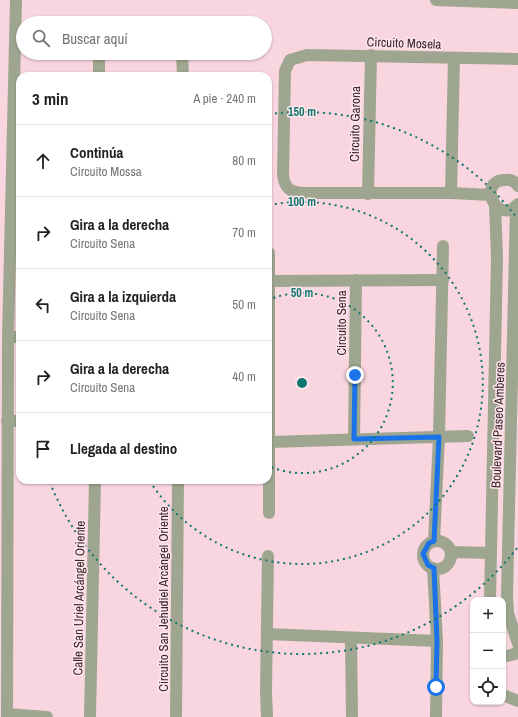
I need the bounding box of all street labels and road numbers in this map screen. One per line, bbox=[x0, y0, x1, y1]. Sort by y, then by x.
street label: Circuito Mosela bbox=[366, 33, 442, 53]
street label: Circuito Garona bbox=[346, 86, 364, 162]
street label: Circuito Sena bbox=[333, 290, 350, 356]
street label: Boulevard Paseo Amberes bbox=[487, 362, 509, 488]
street label: Circuito San Jehudiel Arcángel Oriente bbox=[155, 506, 172, 692]
street label: Calle San Uriel Arcángel Oriente bbox=[69, 520, 89, 675]

